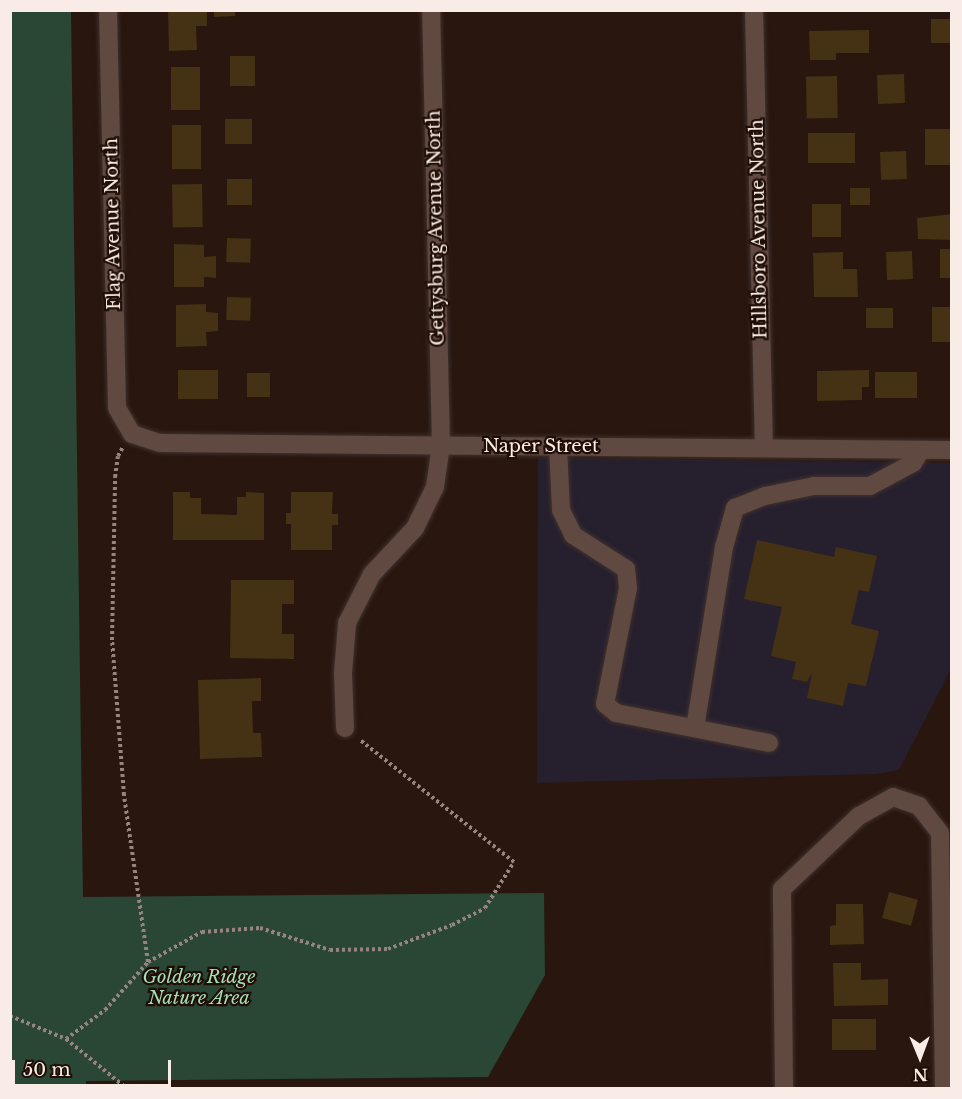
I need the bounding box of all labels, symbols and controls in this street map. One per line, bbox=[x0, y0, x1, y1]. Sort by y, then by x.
street label: Gettysburg Avenue North bbox=[423, 110, 449, 346]
street label: Hillsboro Avenue North bbox=[746, 119, 772, 339]
street label: Flag Avenue North bbox=[101, 137, 125, 311]
street label: Naper Street bbox=[483, 435, 599, 457]
park label: Golden Ridge Nature Area bbox=[142, 967, 256, 1010]
north arrow bbox=[890, 1027, 950, 1087]
scale bar bbox=[15, 1048, 174, 1086]
text: 50 m bbox=[23, 1059, 71, 1081]
text: N bbox=[913, 1065, 928, 1085]

